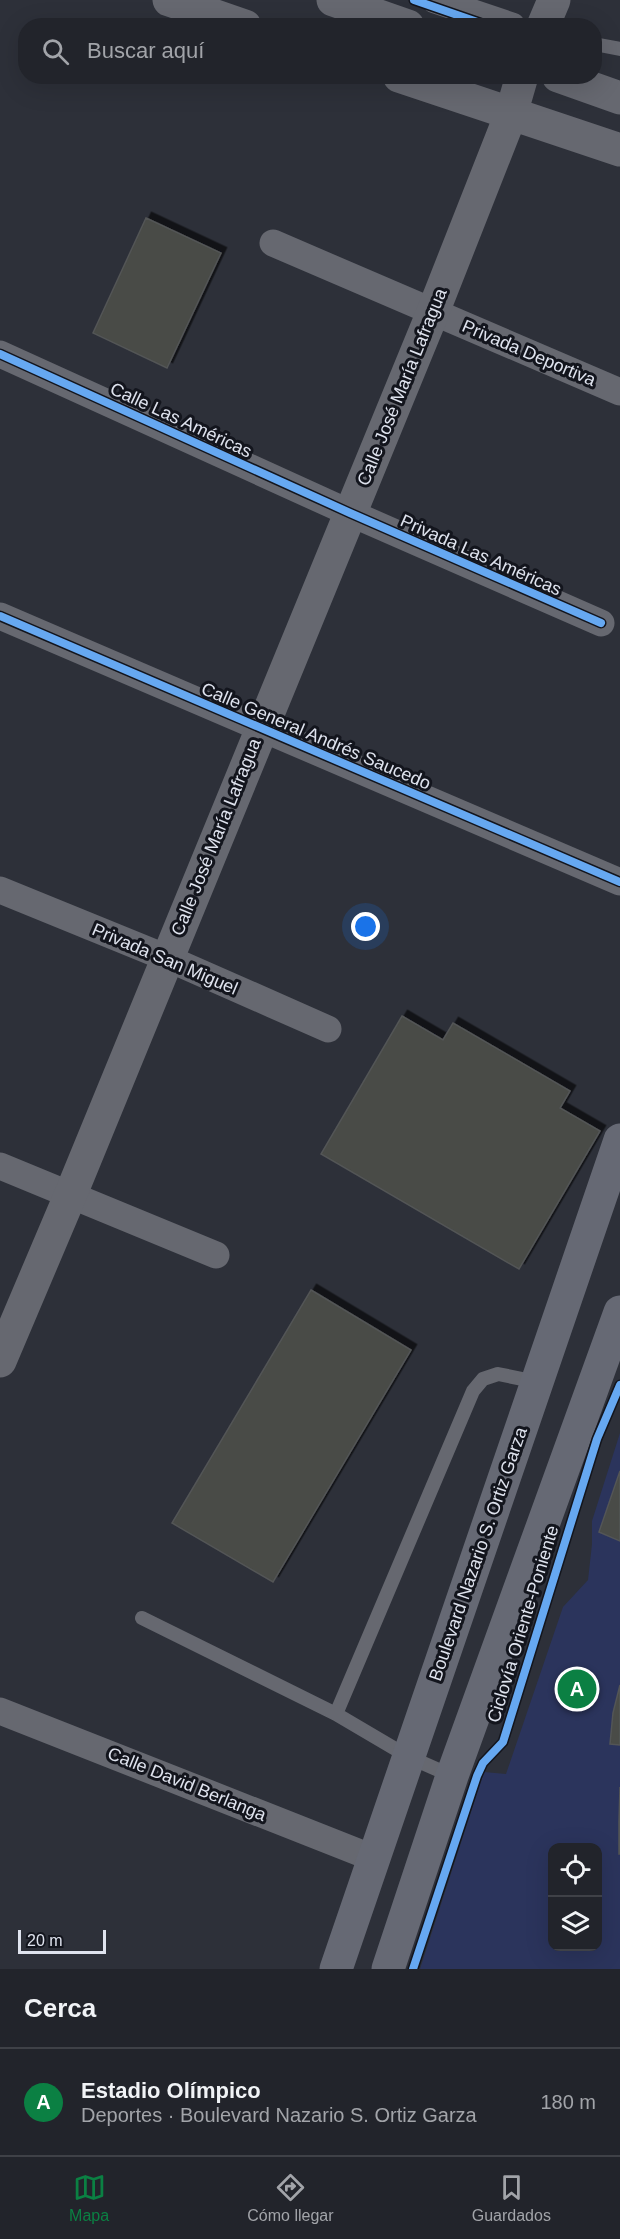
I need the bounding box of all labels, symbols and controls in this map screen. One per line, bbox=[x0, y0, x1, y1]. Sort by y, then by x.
search box bbox=[18, 18, 602, 84]
icon: search bbox=[39, 35, 72, 68]
text: Buscar aquí bbox=[87, 38, 204, 63]
street label: Calle José María Lafragua bbox=[353, 284, 451, 489]
street label: Privada Deportiva bbox=[459, 316, 600, 391]
street label: Calle Las Américas bbox=[107, 378, 255, 462]
street label: Privada Las Américas bbox=[397, 510, 565, 600]
street label: Calle General Andrés Saucedo bbox=[198, 679, 434, 793]
street label: Calle José María Lafragua bbox=[167, 734, 265, 939]
your location bbox=[351, 912, 380, 941]
street label: Privada San Miguel bbox=[89, 919, 241, 999]
street label: Boulevard Nazario S. Ortiz Garza bbox=[425, 1424, 531, 1684]
street label: Ciclovía Oriente-Poniente bbox=[483, 1523, 563, 1725]
pin: A bbox=[558, 1666, 596, 1712]
street label: Calle David Berlanga bbox=[105, 1743, 270, 1825]
map controls bbox=[548, 1843, 602, 1951]
button: locate bbox=[548, 1843, 602, 1897]
button: layers bbox=[548, 1897, 602, 1951]
scale bar bbox=[18, 1927, 106, 1954]
text: 20 m bbox=[27, 1932, 63, 1949]
text: Cerca bbox=[24, 1993, 96, 2023]
text: Estadio Olímpico bbox=[81, 2078, 261, 2103]
text: A bbox=[36, 2091, 51, 2113]
text: 180 m bbox=[540, 2091, 596, 2113]
text: Deportes · Boulevard Nazario S. Ortiz Garza bbox=[81, 2104, 477, 2126]
tab: Mapa bbox=[69, 2171, 109, 2225]
tab: Cómo llegar bbox=[247, 2171, 334, 2225]
tab: Guardados bbox=[472, 2171, 551, 2225]

